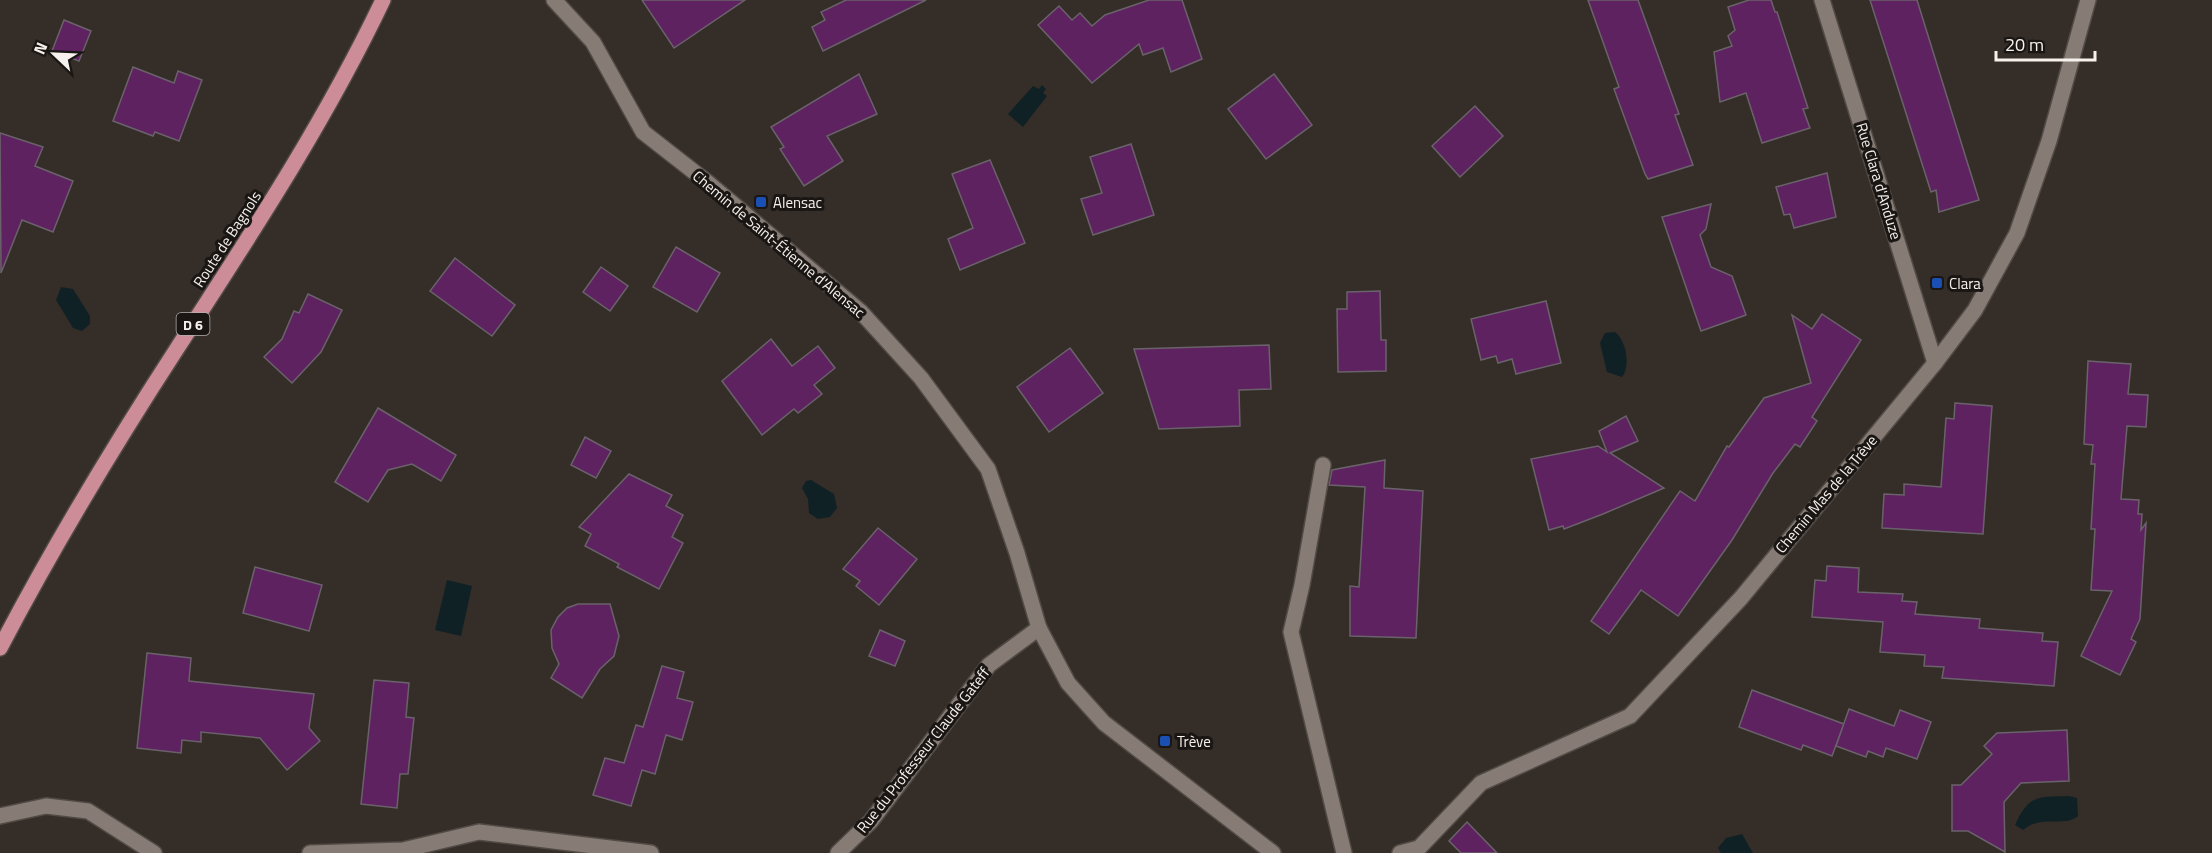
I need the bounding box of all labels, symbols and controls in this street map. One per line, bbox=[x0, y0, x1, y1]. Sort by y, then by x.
north arrow bbox=[24, 24, 84, 84]
scale bar bbox=[1996, 24, 2095, 62]
text: 20 m bbox=[2005, 31, 2044, 58]
text: N bbox=[27, 38, 53, 58]
street label: Rue Clara d'Anduze bbox=[1850, 120, 1908, 242]
street label: Chemin de Saint-Étienne d'Alensac bbox=[688, 165, 870, 323]
street label: Route de Bagnols bbox=[187, 186, 267, 292]
place label: Alensac bbox=[773, 191, 822, 214]
marker: Alensac bbox=[754, 195, 768, 209]
place label: Clara bbox=[1949, 272, 1981, 295]
marker: Clara bbox=[1930, 276, 1944, 290]
road number: D 6 bbox=[176, 313, 210, 335]
street label: Chemin Mas de la Trêve bbox=[1770, 430, 1882, 558]
street label: Rue du Professeur Claude Gateff bbox=[851, 662, 995, 838]
place label: Trève bbox=[1177, 730, 1211, 753]
marker: Trève bbox=[1158, 734, 1172, 748]

